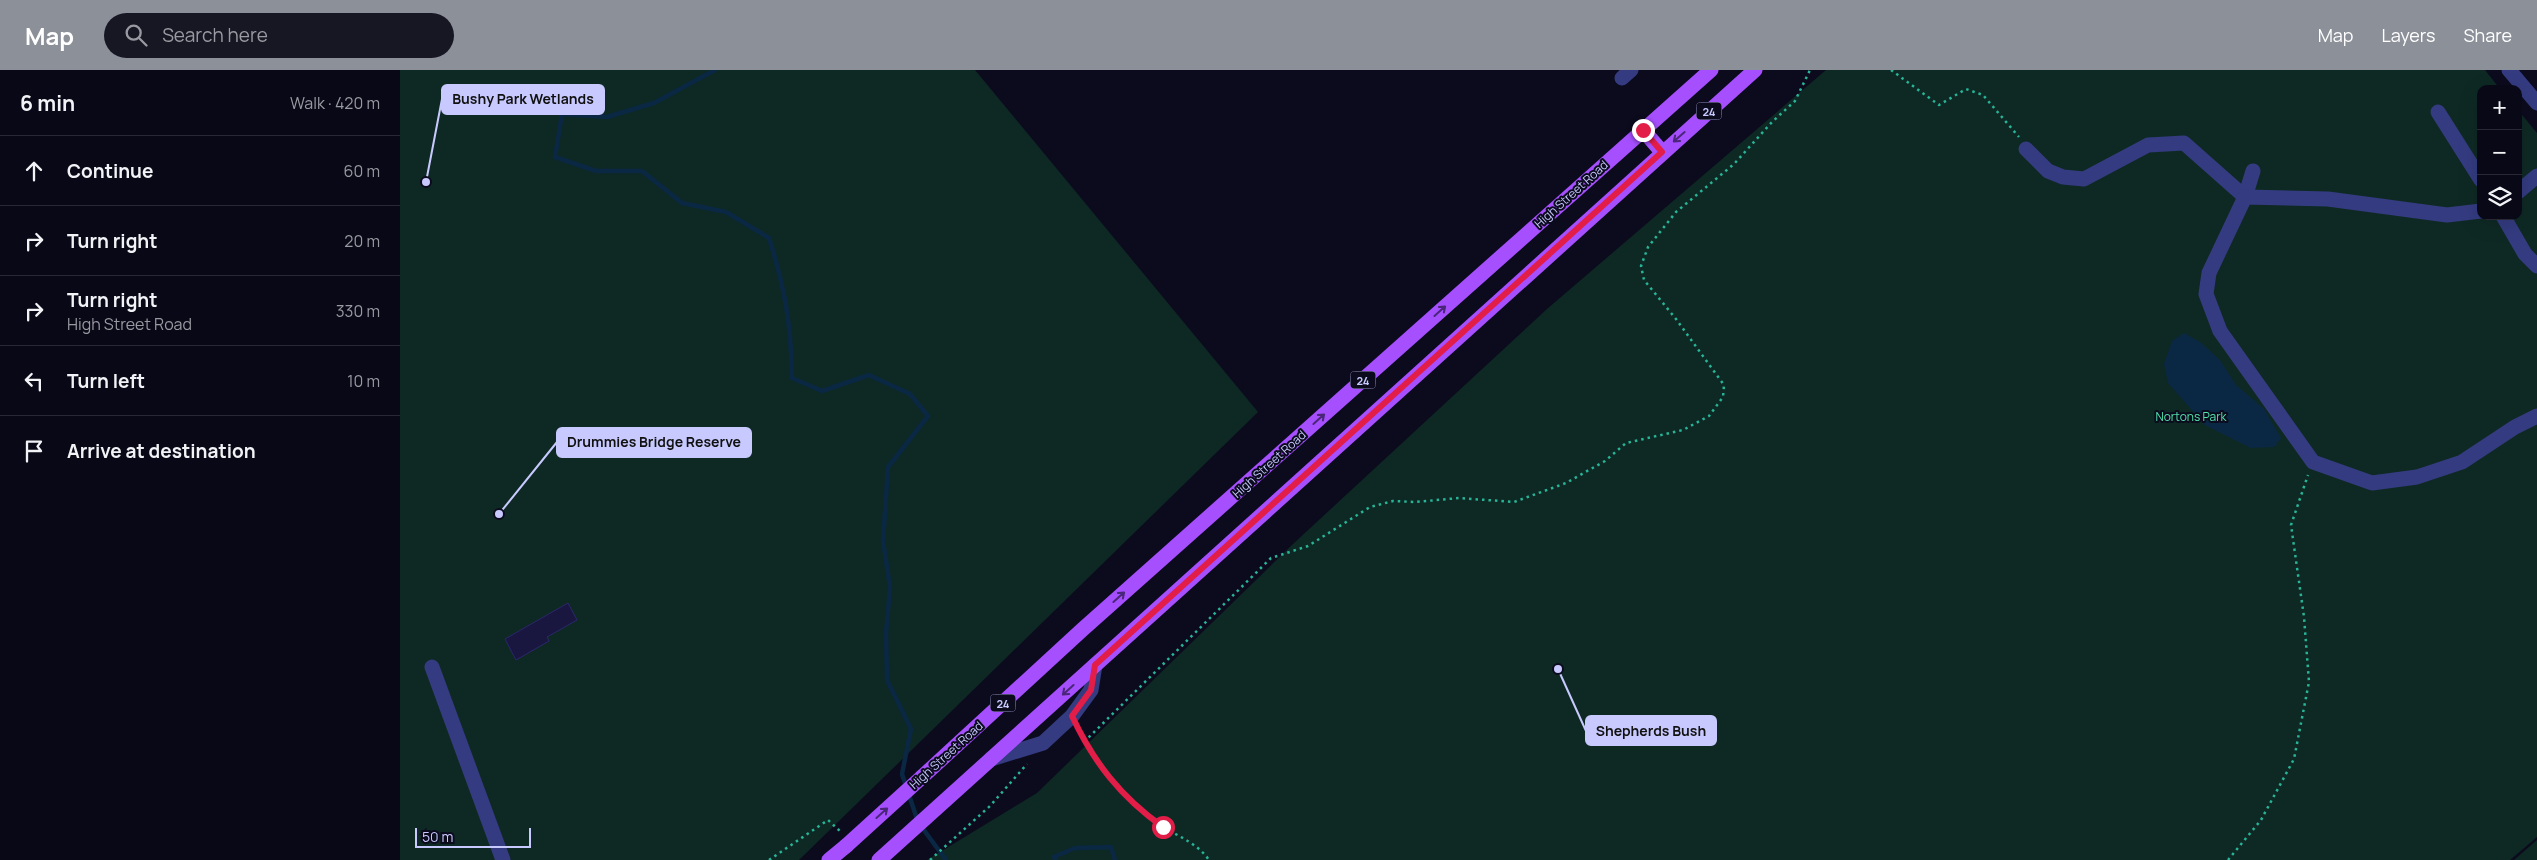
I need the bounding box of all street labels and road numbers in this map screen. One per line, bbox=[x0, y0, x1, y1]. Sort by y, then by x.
road number: 24 bbox=[1696, 102, 1722, 119]
street label: High Street Road bbox=[1530, 156, 1612, 232]
road number: 24 bbox=[1350, 372, 1376, 388]
street label: High Street Road bbox=[1228, 426, 1310, 502]
road number: 24 bbox=[990, 694, 1016, 711]
street label: High Street Road bbox=[905, 717, 987, 793]

